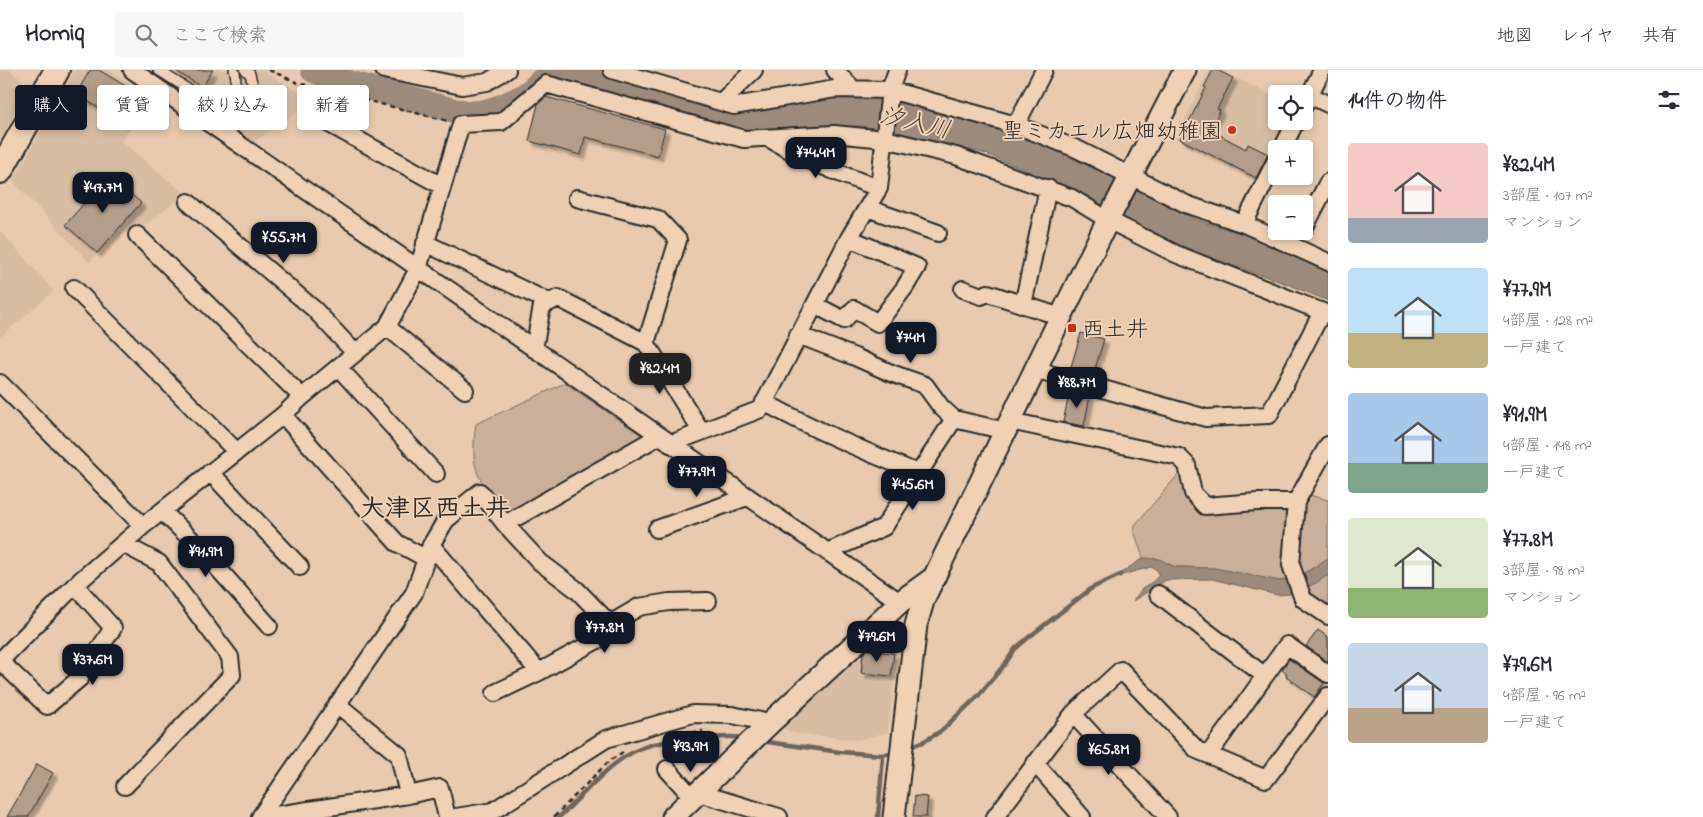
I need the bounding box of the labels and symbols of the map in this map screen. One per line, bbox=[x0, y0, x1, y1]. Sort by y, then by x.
water label: 汐入川 bbox=[875, 99, 953, 150]
place label: 聖ミカエル広畑幼稚園 bbox=[1002, 117, 1222, 149]
marker: 聖ミカエル広畑幼稚園 bbox=[1226, 124, 1238, 136]
pin: ¥74.4M bbox=[775, 136, 857, 179]
pin: ¥47.7M bbox=[62, 172, 144, 214]
pin: ¥55.7M bbox=[243, 222, 325, 264]
place label: 西土井 bbox=[1082, 315, 1148, 347]
pin: ¥74M bbox=[881, 322, 941, 364]
marker: 西土井 bbox=[1066, 322, 1078, 334]
pin: ¥82.4M bbox=[619, 352, 701, 395]
pin: ¥88.7M bbox=[1036, 366, 1118, 409]
pin: ¥77.9M bbox=[656, 456, 738, 498]
pin: ¥45.6M bbox=[872, 468, 954, 511]
district label: 大津区西土井 bbox=[360, 492, 510, 528]
pin: ¥91.9M bbox=[165, 536, 247, 578]
pin: ¥77.8M bbox=[564, 612, 646, 654]
pin: ¥79.6M bbox=[836, 620, 918, 663]
pin: ¥37.6M bbox=[52, 644, 134, 686]
pin: ¥93.9M bbox=[650, 730, 732, 773]
pin: ¥65.8M bbox=[1068, 734, 1150, 776]

